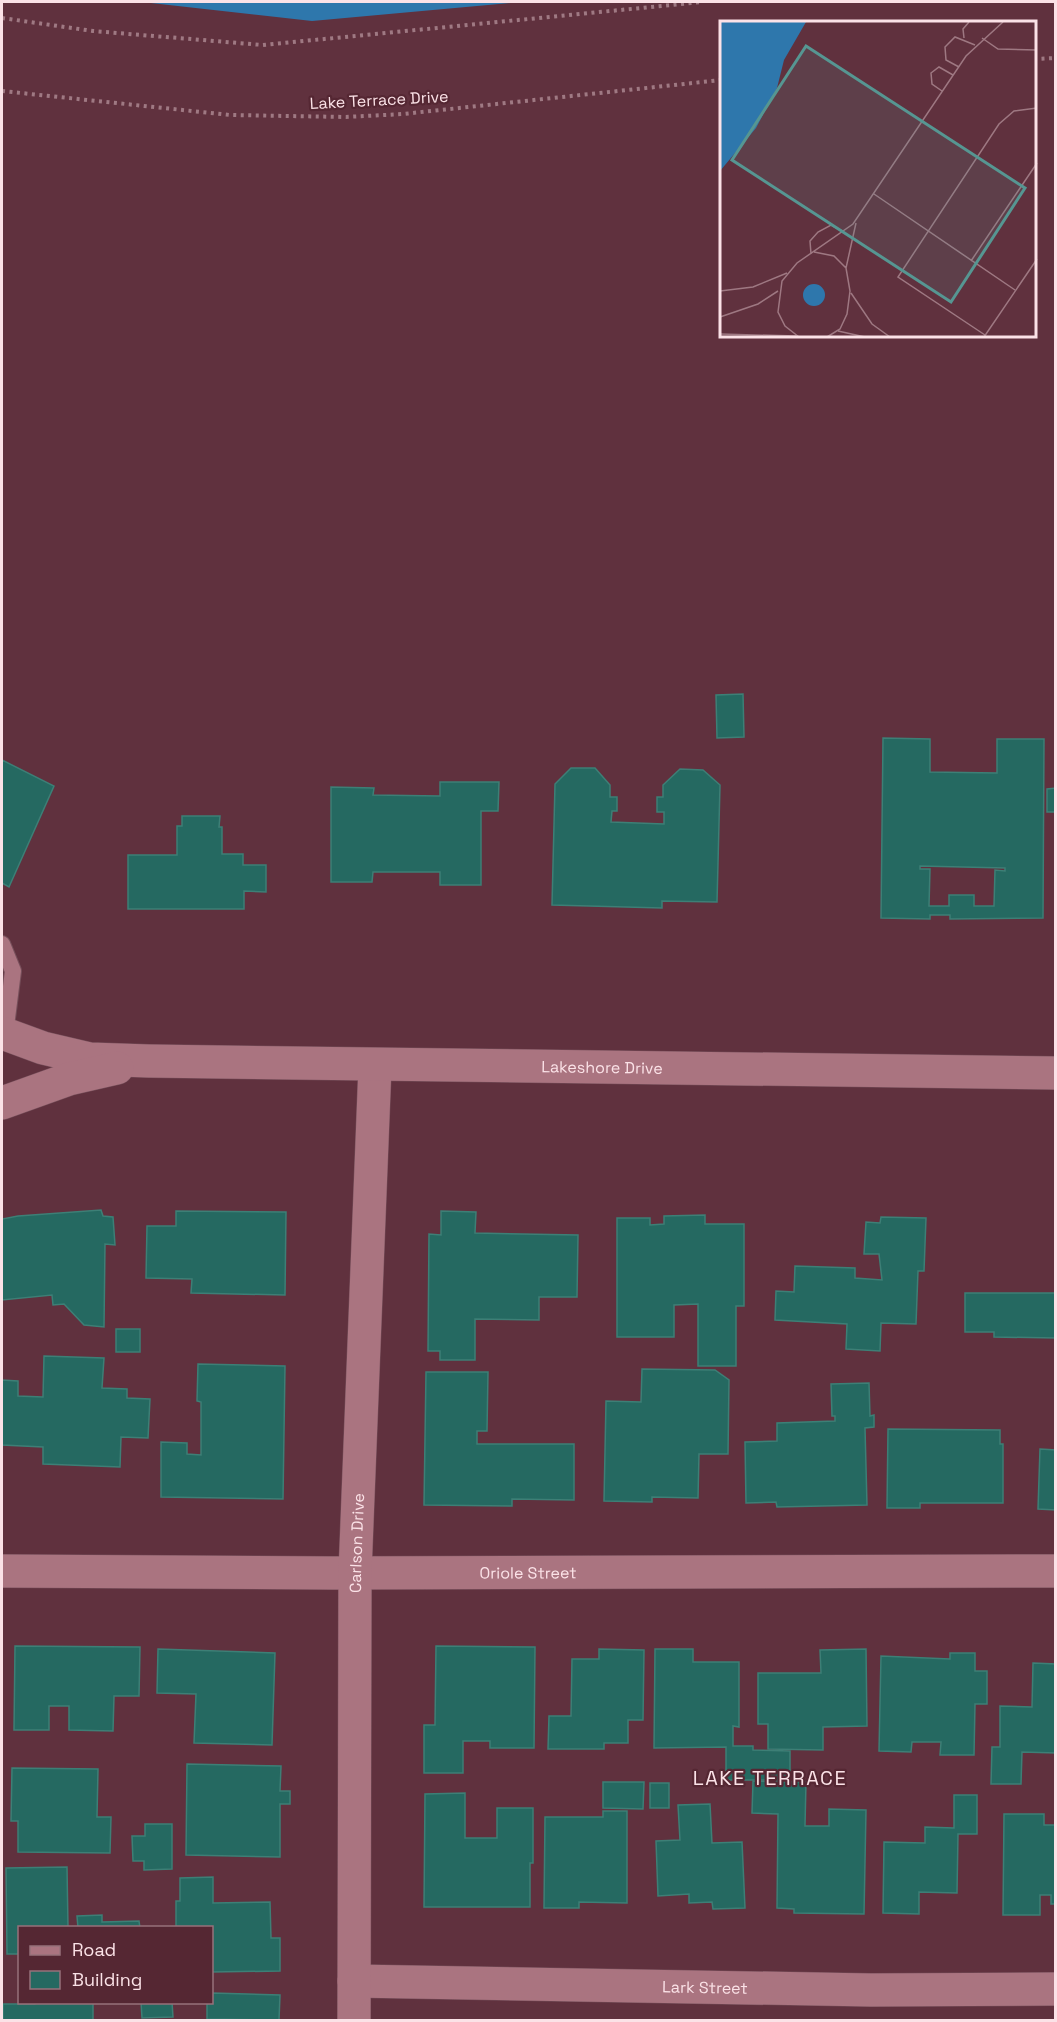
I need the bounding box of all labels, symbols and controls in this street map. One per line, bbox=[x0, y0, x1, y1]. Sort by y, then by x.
inset map bbox=[720, 21, 1036, 338]
street label: Lake Terrace Drive bbox=[309, 86, 449, 114]
street label: Lakeshore Drive bbox=[541, 1056, 663, 1078]
street label: Carlson Drive bbox=[344, 1493, 369, 1593]
street label: Oriole Street bbox=[479, 1562, 577, 1583]
district label: LAKE TERRACE bbox=[693, 1765, 847, 1791]
legend bbox=[18, 1926, 213, 2004]
text: Road bbox=[72, 1938, 116, 1961]
text: Building bbox=[72, 1968, 142, 1991]
street label: Lark Street bbox=[662, 1976, 748, 1998]

